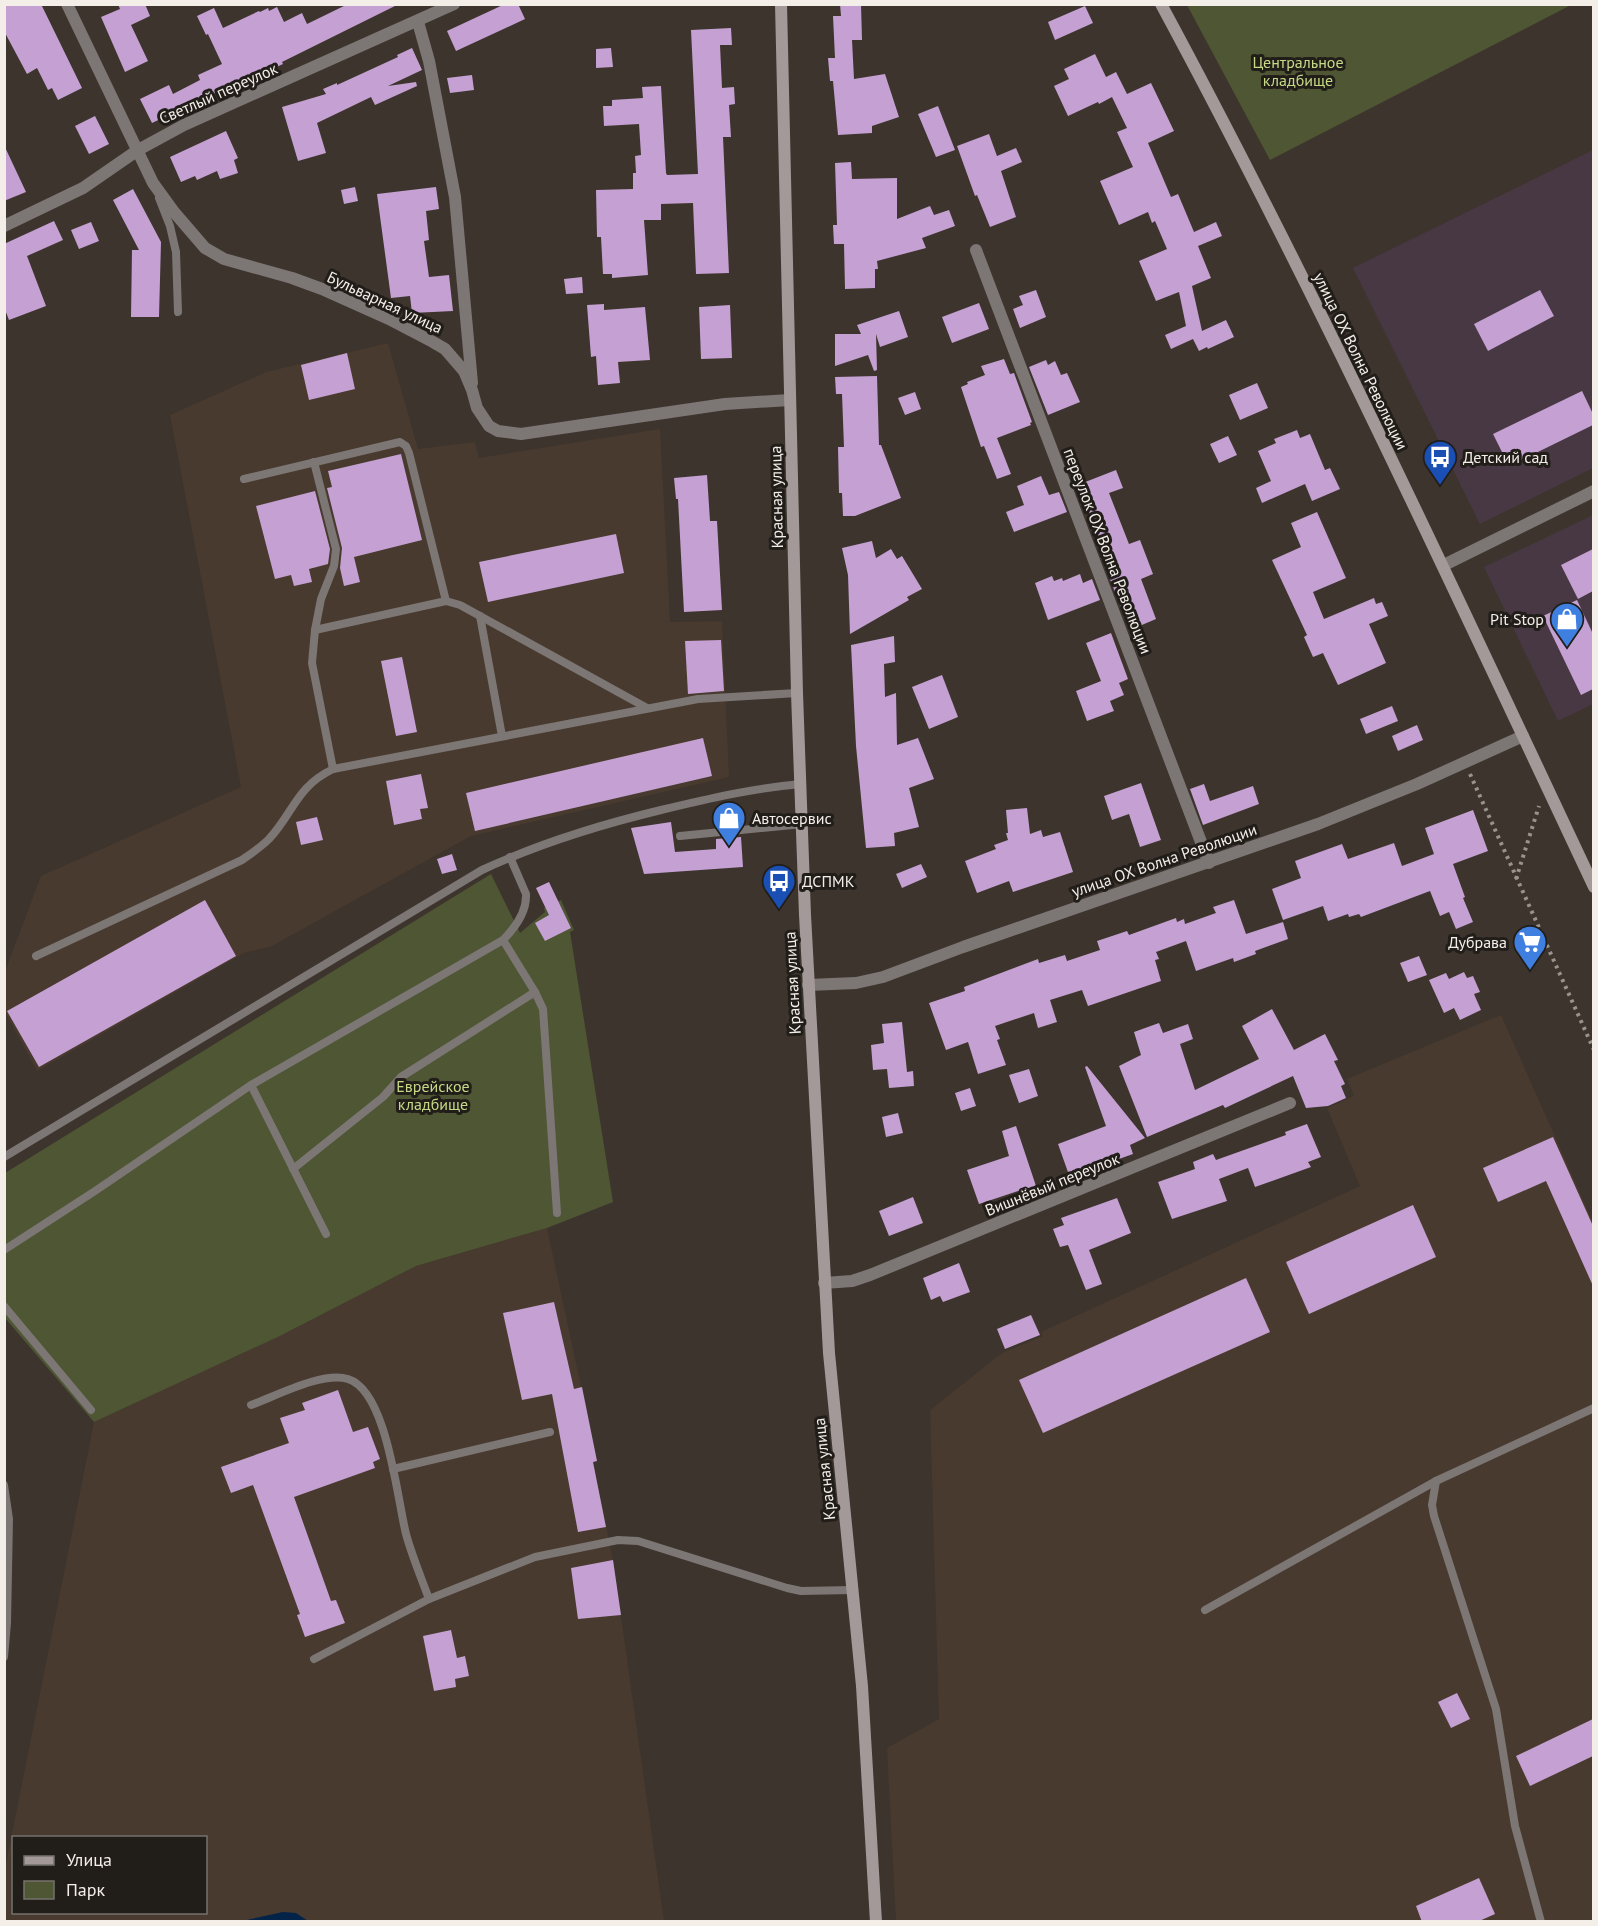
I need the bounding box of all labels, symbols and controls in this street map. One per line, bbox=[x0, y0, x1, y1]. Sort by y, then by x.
park label: Центральное кладбище bbox=[1252, 52, 1344, 90]
street label: Светлый переулок bbox=[156, 58, 281, 128]
street label: Бульварная улица bbox=[324, 266, 446, 338]
street label: улица ОХ Волна Революции bbox=[1309, 269, 1413, 453]
bus stop icon: Детский сад bbox=[1422, 439, 1458, 486]
street label: Красная улица bbox=[765, 445, 787, 549]
street label: переулок ОХ Волна Революции bbox=[1059, 445, 1157, 657]
place label: Детский сад bbox=[1463, 447, 1548, 467]
shop icon: Pit Stop bbox=[1549, 601, 1585, 648]
place label: Pit Stop bbox=[1490, 609, 1544, 629]
shop icon: Автосервис bbox=[711, 800, 747, 847]
place label: Автосервис bbox=[752, 808, 832, 828]
street label: улица ОХ Волна Революции bbox=[1069, 819, 1259, 901]
bus stop icon: ДСПМК bbox=[761, 863, 797, 910]
place label: ДСПМК bbox=[802, 871, 855, 891]
supermarket icon: Дубрава bbox=[1512, 924, 1548, 971]
street label: Красная улица bbox=[779, 931, 805, 1035]
place label: Дубрава bbox=[1448, 932, 1507, 952]
park label: Еврейское кладбище bbox=[396, 1076, 470, 1114]
street label: Вишнёвый переулок bbox=[982, 1148, 1122, 1220]
street label: Красная улица bbox=[809, 1417, 839, 1521]
legend bbox=[12, 1836, 207, 1914]
text: Улица bbox=[66, 1848, 112, 1871]
text: Парк bbox=[66, 1878, 106, 1901]

